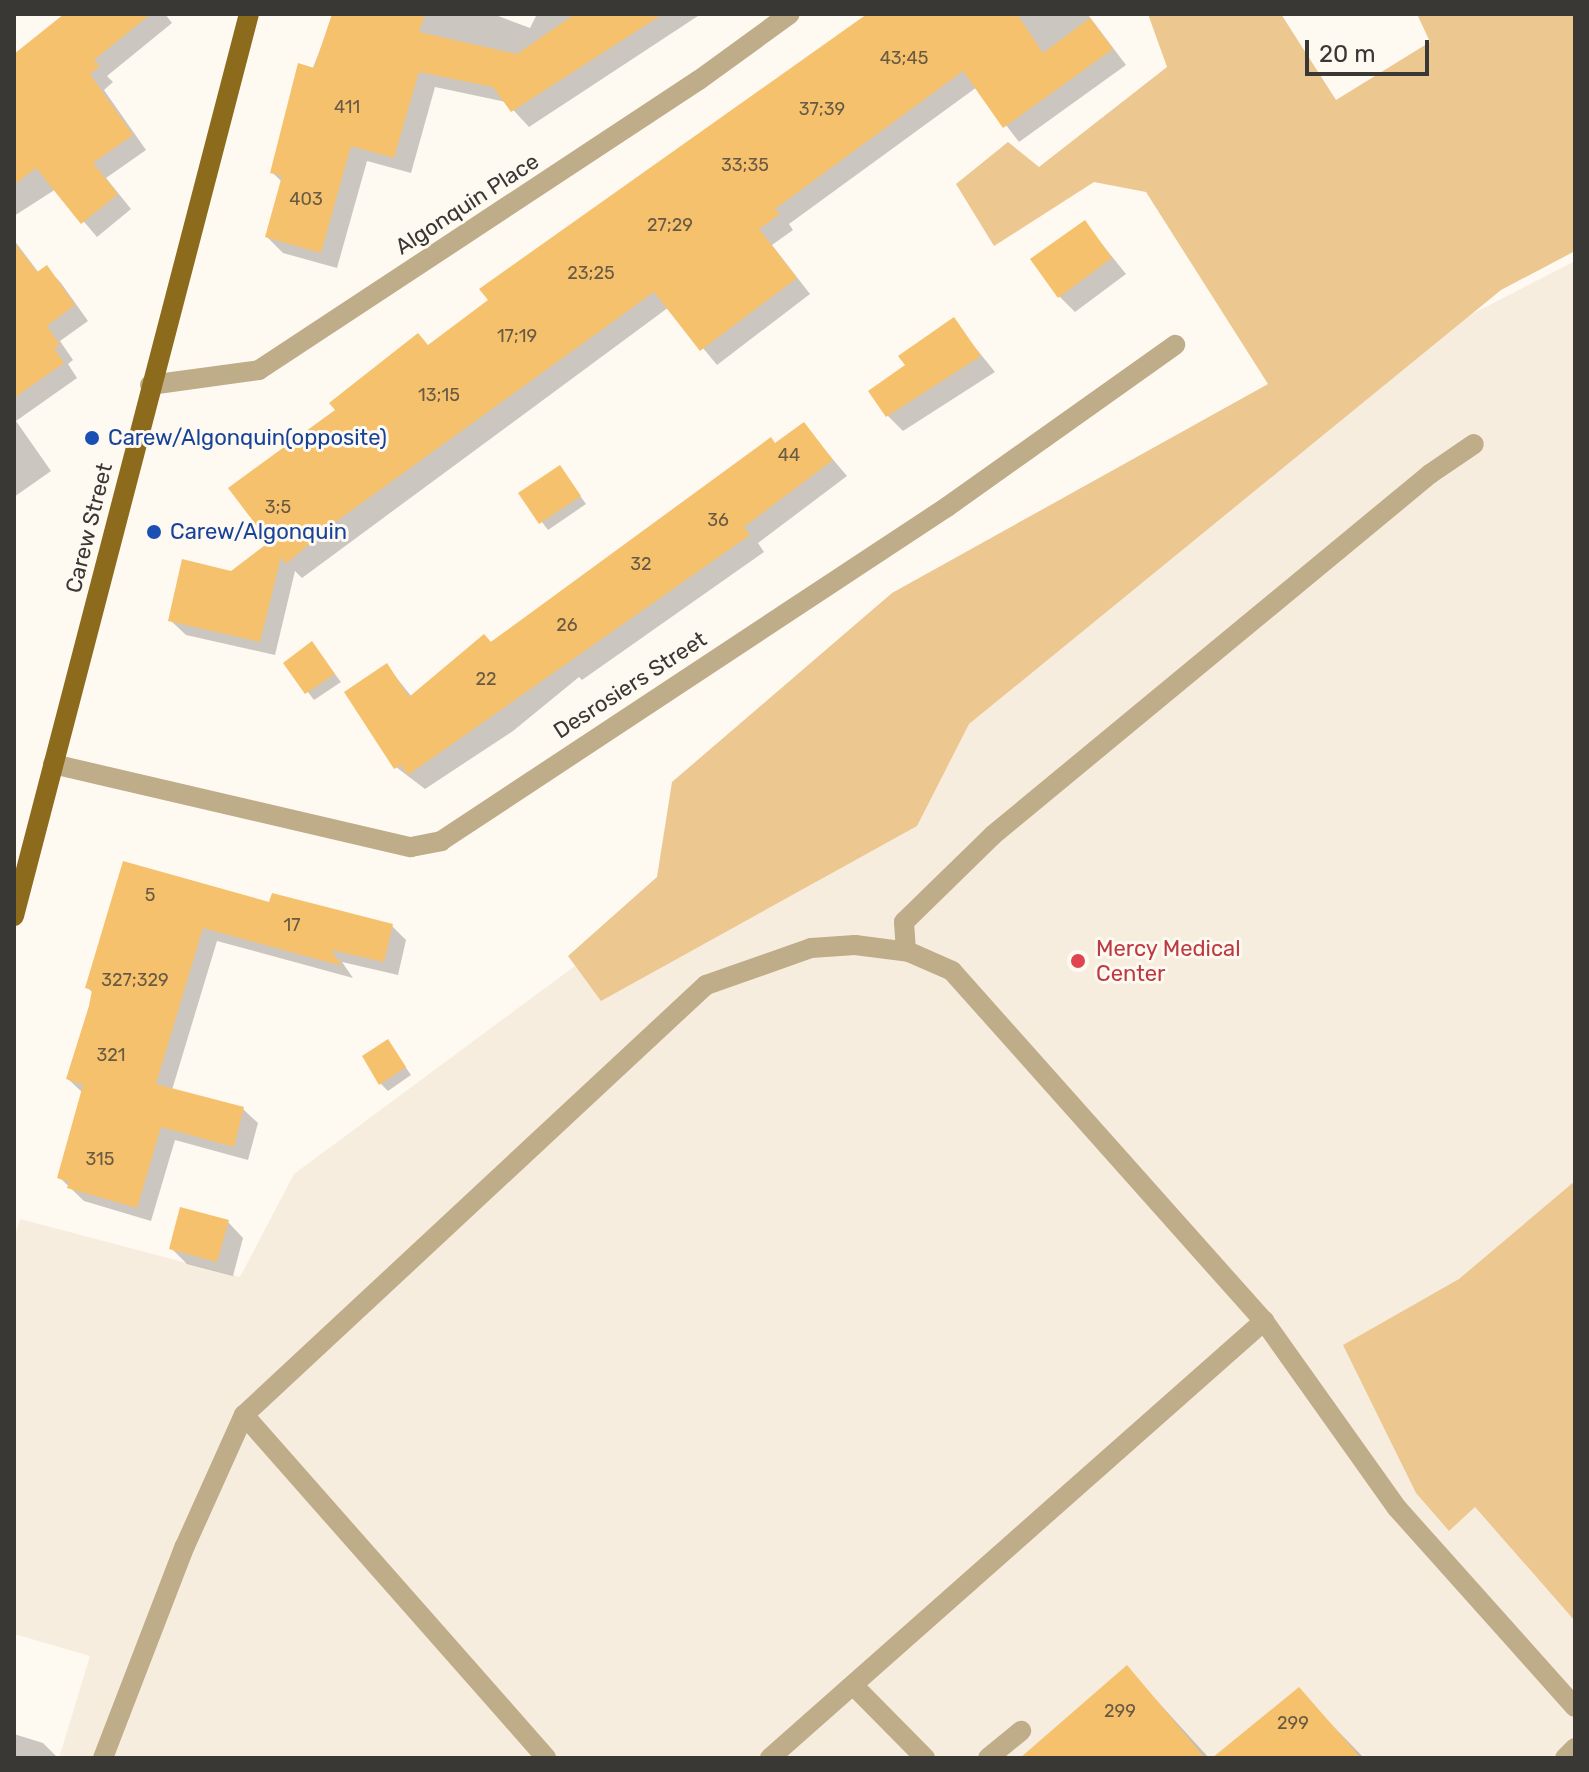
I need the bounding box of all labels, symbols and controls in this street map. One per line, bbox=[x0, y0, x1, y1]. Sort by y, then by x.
scale bar bbox=[1309, 24, 1433, 74]
text: 20 m bbox=[1319, 40, 1376, 68]
house number: 43;45 bbox=[880, 47, 928, 69]
house number: 411 bbox=[334, 96, 360, 118]
house number: 37;39 bbox=[799, 98, 845, 120]
street label: Algonquin Place bbox=[390, 148, 544, 260]
house number: 33;35 bbox=[721, 154, 769, 176]
house number: 403 bbox=[289, 188, 323, 210]
house number: 27;29 bbox=[647, 214, 693, 236]
house number: 23;25 bbox=[567, 262, 615, 284]
house number: 17;19 bbox=[497, 325, 537, 347]
house number: 13;15 bbox=[418, 384, 460, 406]
place label: Carew/Algonquin(opposite) bbox=[108, 425, 387, 451]
marker: Carew/Algonquin(opposite) bbox=[83, 429, 101, 447]
house number: 44 bbox=[778, 444, 800, 466]
street label: Carew Street bbox=[60, 460, 118, 596]
house number: 3;5 bbox=[265, 496, 291, 518]
house number: 36 bbox=[707, 509, 729, 531]
place label: Carew/Algonquin bbox=[170, 519, 347, 545]
marker: Carew/Algonquin bbox=[145, 523, 163, 541]
house number: 32 bbox=[630, 553, 652, 575]
house number: 26 bbox=[556, 614, 578, 636]
street label: Desrosiers Street bbox=[549, 626, 711, 744]
house number: 22 bbox=[475, 668, 497, 690]
house number: 5 bbox=[145, 884, 155, 906]
house number: 17 bbox=[284, 914, 300, 936]
place label: Mercy Medical Center bbox=[1096, 935, 1241, 986]
marker: Mercy Medical Center bbox=[1067, 950, 1089, 972]
house number: 327;329 bbox=[101, 969, 169, 991]
house number: 321 bbox=[96, 1044, 126, 1066]
house number: 315 bbox=[86, 1148, 114, 1170]
house number: 299 bbox=[1104, 1700, 1136, 1722]
house number: 299 bbox=[1277, 1712, 1309, 1734]

